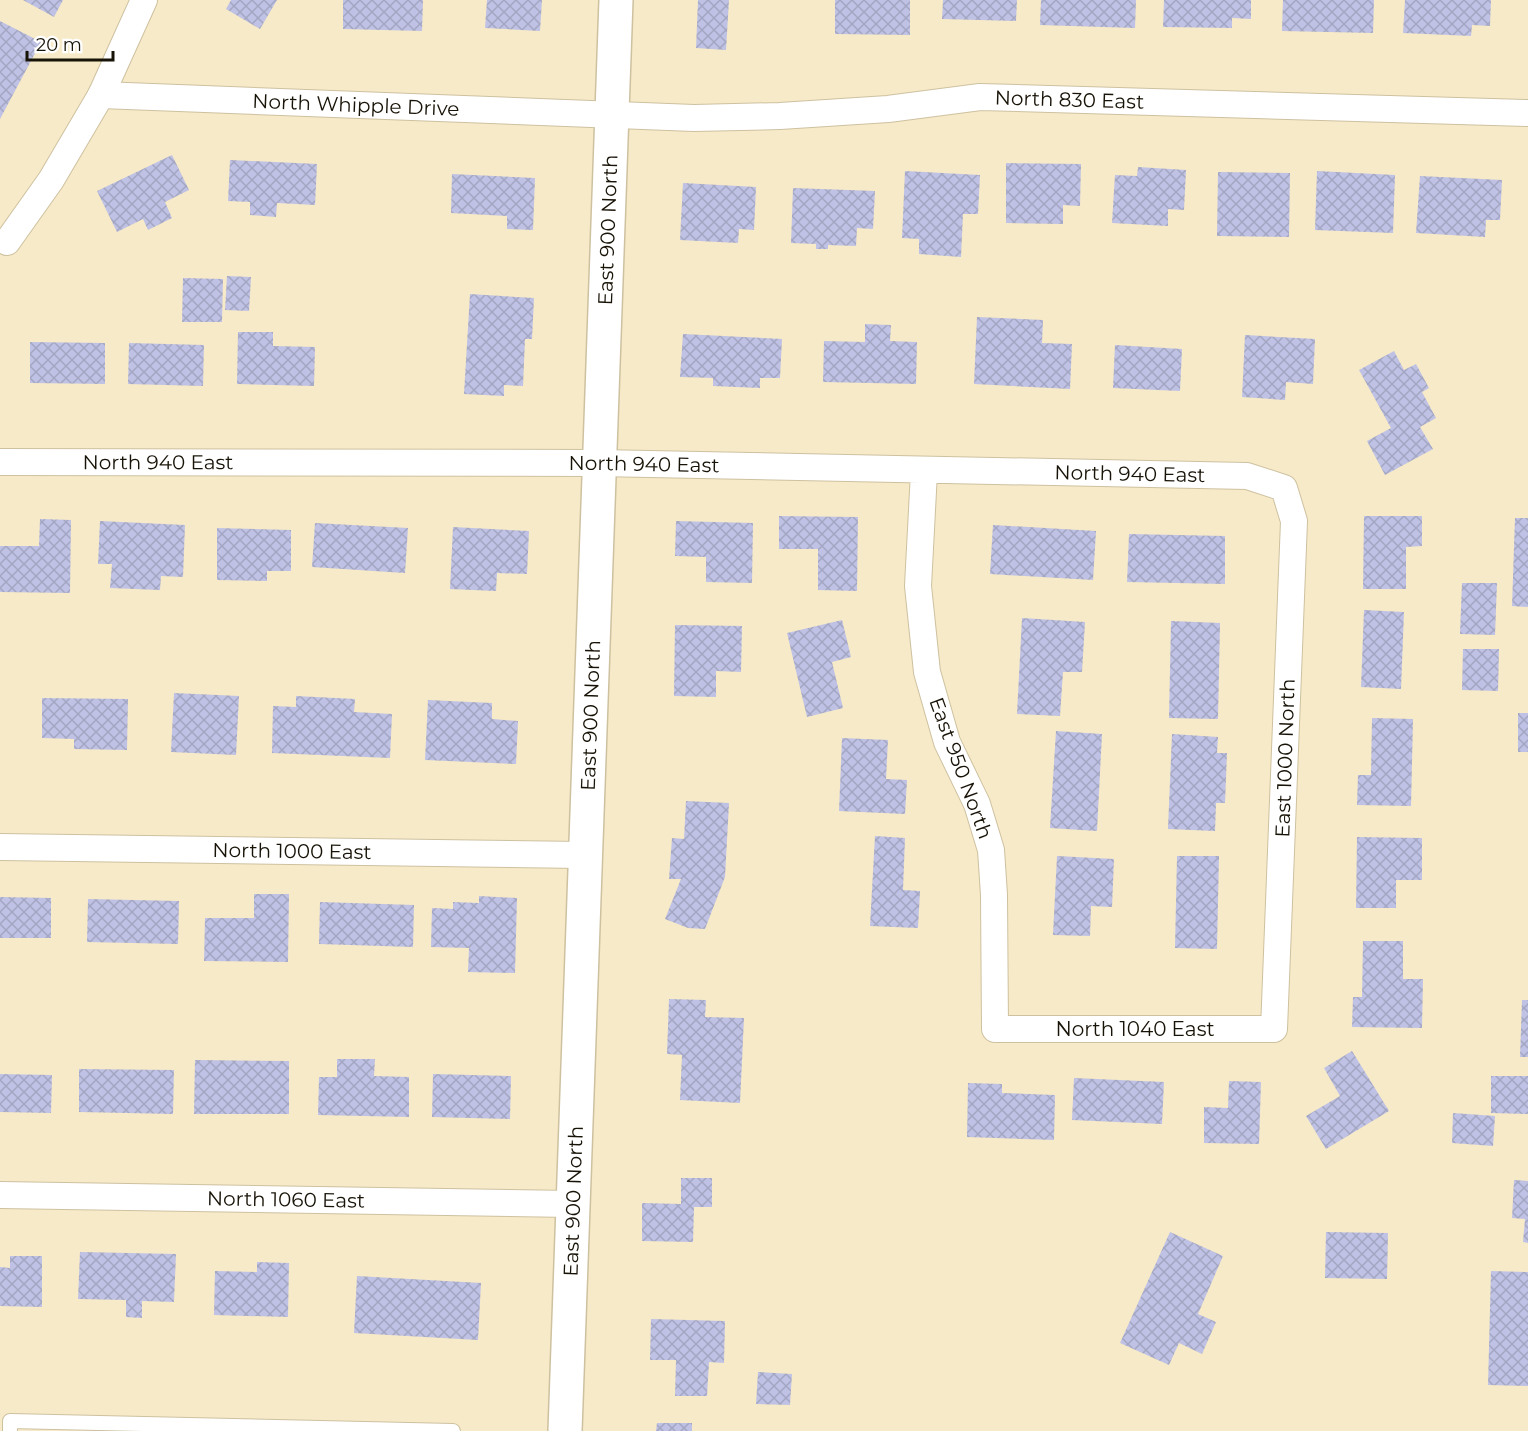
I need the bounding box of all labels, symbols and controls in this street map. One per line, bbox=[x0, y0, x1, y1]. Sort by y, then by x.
scale bar bbox=[27, 24, 112, 62]
text: 20 m bbox=[36, 34, 82, 56]
street label: North 830 East bbox=[994, 85, 1145, 114]
street label: North Whipple Drive bbox=[252, 89, 460, 121]
street label: East 900 North bbox=[593, 154, 622, 306]
street label: North 940 East bbox=[83, 450, 233, 474]
street label: North 940 East bbox=[569, 451, 720, 477]
street label: North 940 East bbox=[1054, 460, 1206, 487]
street label: East 900 North bbox=[576, 640, 605, 791]
street label: East 1000 North bbox=[1270, 678, 1300, 838]
street label: East 950 North bbox=[924, 694, 998, 842]
street label: North 1000 East bbox=[212, 838, 372, 864]
street label: North 1040 East bbox=[1055, 1017, 1215, 1041]
street label: East 900 North bbox=[559, 1125, 588, 1277]
street label: North 1060 East bbox=[207, 1186, 365, 1213]

